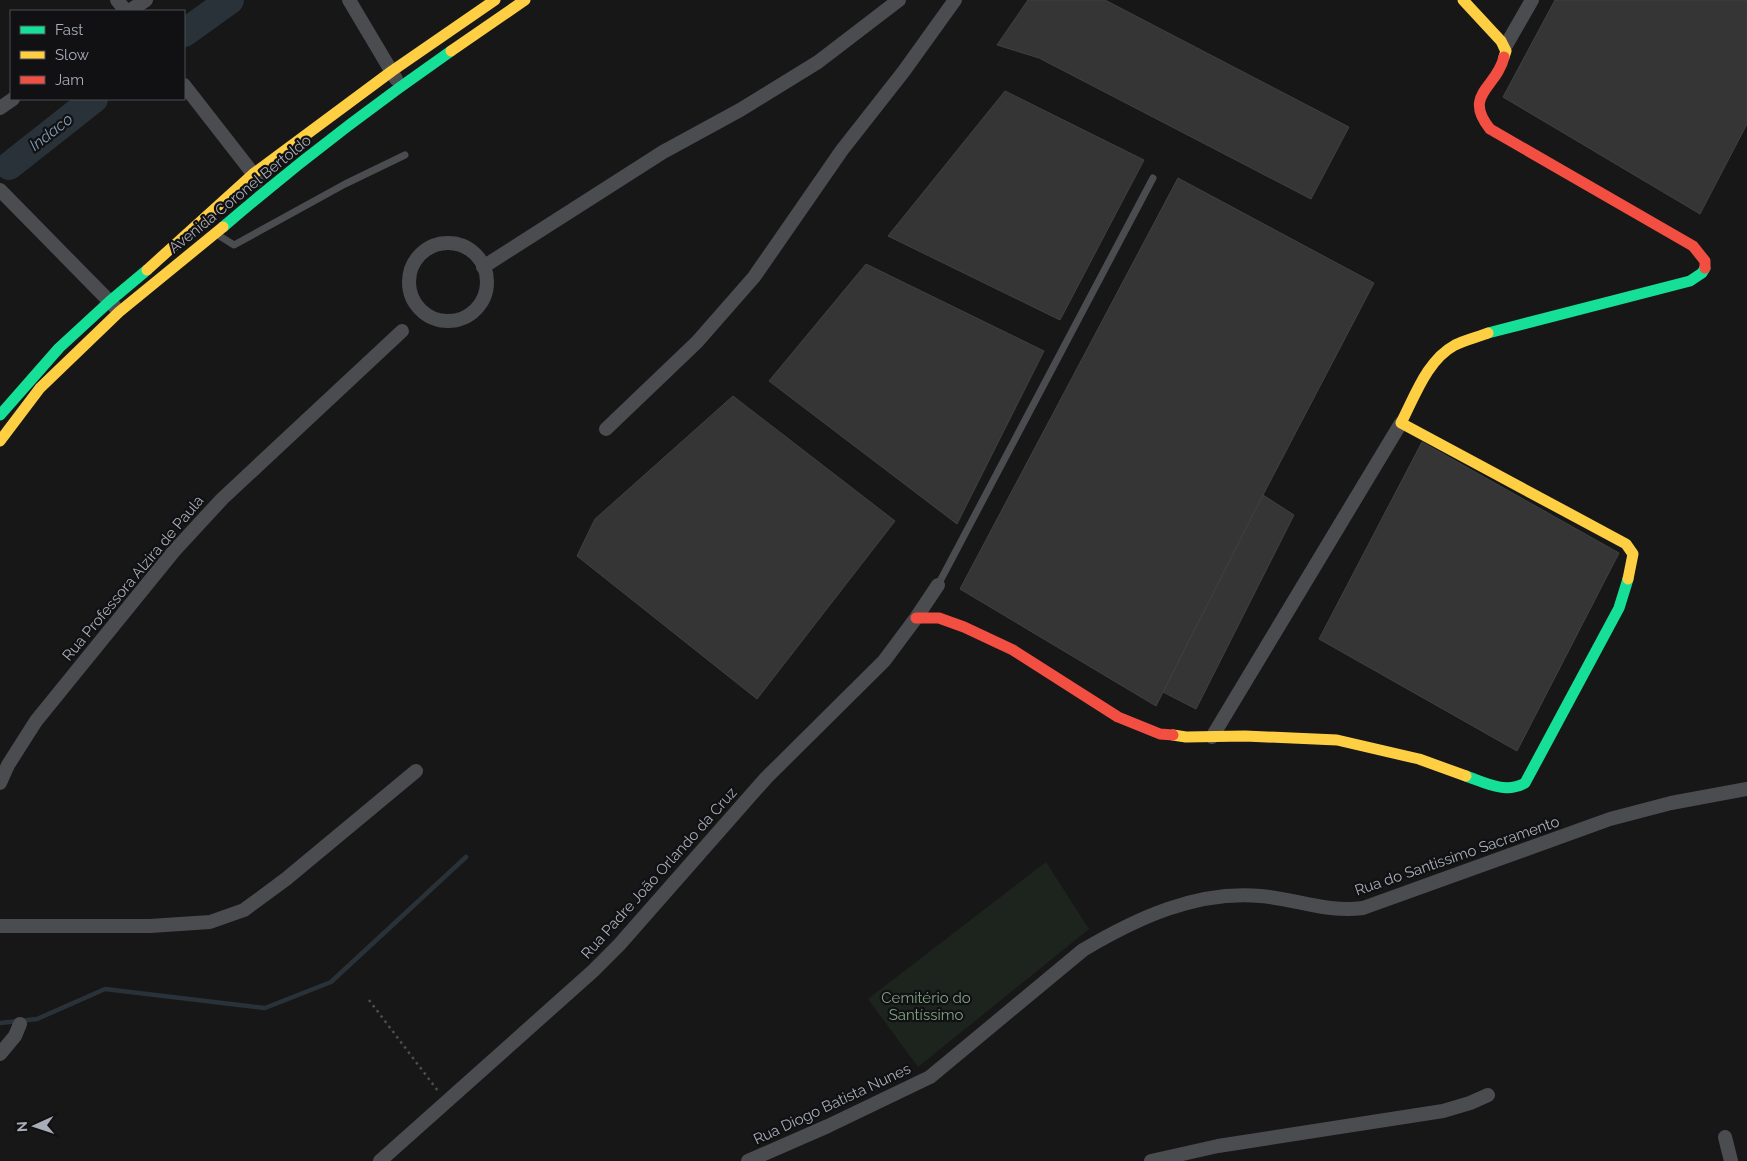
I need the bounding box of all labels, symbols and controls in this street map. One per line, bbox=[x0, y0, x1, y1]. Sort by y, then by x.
legend bbox=[10, 10, 185, 100]
text: Fast bbox=[55, 21, 83, 39]
text: Slow bbox=[55, 46, 89, 64]
text: Jam bbox=[55, 71, 84, 89]
water label: Indaco bbox=[26, 109, 76, 155]
street label: Avenida Coronel Bertoldo bbox=[165, 131, 315, 257]
street label: Rua Professora Alzira de Paula bbox=[59, 492, 207, 664]
street label: Rua Padre João Orlando da Cruz bbox=[577, 784, 741, 962]
street label: Rua do Santissimo Sacramento bbox=[1352, 812, 1562, 900]
park label: Cemitério do Santíssimo bbox=[881, 989, 971, 1024]
street label: Rua Diogo Batista Nunes bbox=[750, 1060, 914, 1148]
north arrow bbox=[10, 1101, 60, 1151]
text: N bbox=[14, 1121, 30, 1132]

